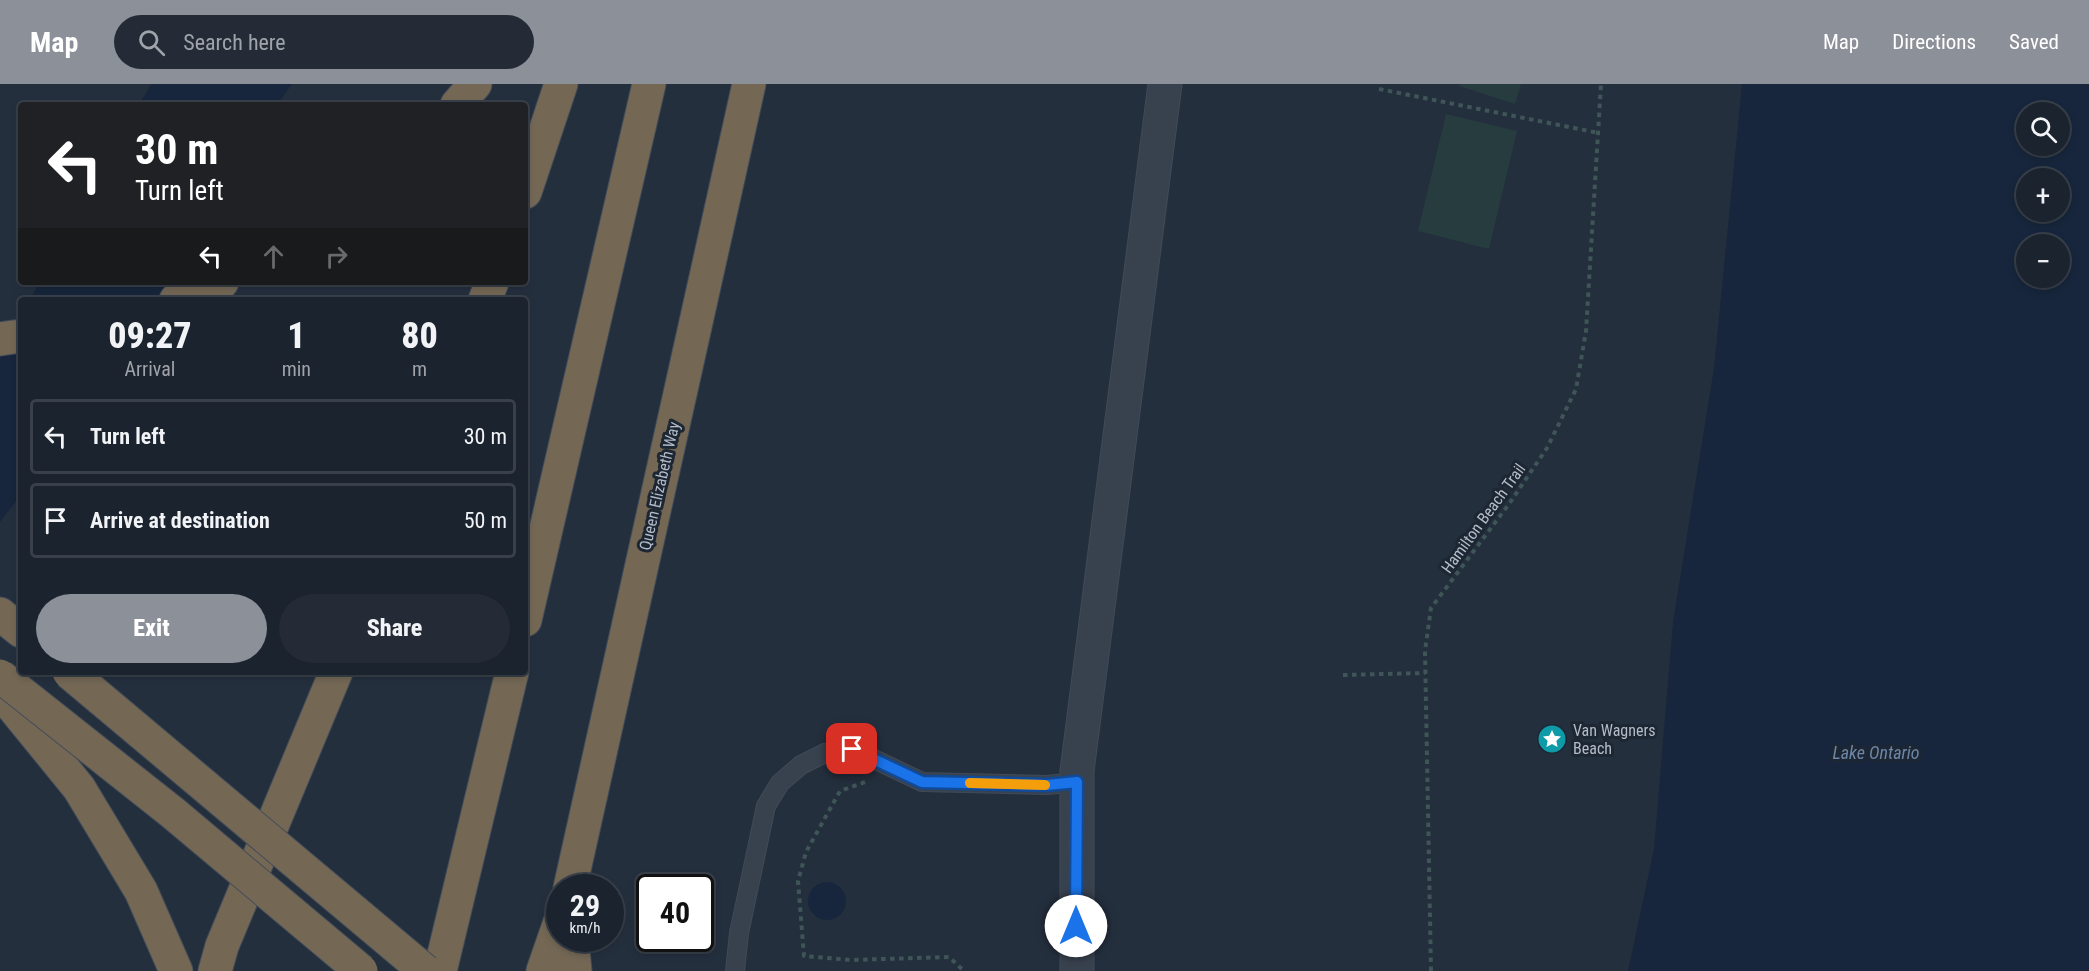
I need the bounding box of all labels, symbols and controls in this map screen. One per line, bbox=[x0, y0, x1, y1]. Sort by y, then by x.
search box bbox=[114, 15, 534, 69]
text: Map bbox=[30, 26, 78, 59]
icon: search bbox=[135, 26, 168, 59]
text: Search here bbox=[183, 30, 286, 55]
text: Map bbox=[1823, 30, 1859, 54]
text: Directions bbox=[1892, 30, 1976, 54]
text: Saved bbox=[2009, 30, 2059, 54]
map controls bbox=[2016, 102, 2070, 288]
button: search bbox=[2016, 102, 2070, 156]
text: 30 m bbox=[135, 125, 218, 174]
icon: left bbox=[36, 126, 114, 204]
button: + bbox=[2016, 168, 2070, 222]
text: Turn left bbox=[135, 175, 224, 207]
button: − bbox=[2016, 234, 2070, 288]
icon: left bbox=[194, 240, 227, 273]
icon: ahead bbox=[257, 240, 290, 273]
icon: right bbox=[320, 240, 353, 273]
text: 09:27 bbox=[108, 315, 192, 357]
text: 1 bbox=[287, 315, 306, 357]
text: 80 bbox=[401, 315, 438, 357]
text: Arrival bbox=[124, 357, 175, 381]
text: min bbox=[282, 357, 311, 381]
text: m bbox=[412, 357, 427, 381]
icon: left bbox=[39, 420, 72, 453]
street label: Queen Elizabeth Way bbox=[635, 420, 684, 552]
text: Turn left bbox=[90, 424, 165, 449]
text: 30 m bbox=[464, 424, 507, 449]
street label: Hamilton Beach Trail bbox=[1437, 460, 1530, 577]
icon: arrive bbox=[39, 504, 72, 537]
text: Arrive at destination bbox=[90, 508, 270, 533]
text: 50 m bbox=[464, 508, 507, 533]
button: Exit bbox=[36, 594, 267, 663]
button: Share bbox=[279, 594, 510, 663]
place label: Van Wagners Beach bbox=[1573, 721, 1656, 758]
pin bbox=[826, 723, 877, 774]
place icon: Van Wagners Beach bbox=[1536, 723, 1568, 755]
icon: arrive bbox=[835, 732, 868, 765]
water label: Lake Ontario bbox=[1832, 742, 1920, 763]
speed limit sign: 40 bbox=[636, 874, 714, 952]
text: 29 bbox=[570, 888, 600, 923]
position arrow bbox=[1044, 894, 1108, 958]
text: km/h bbox=[570, 919, 600, 937]

